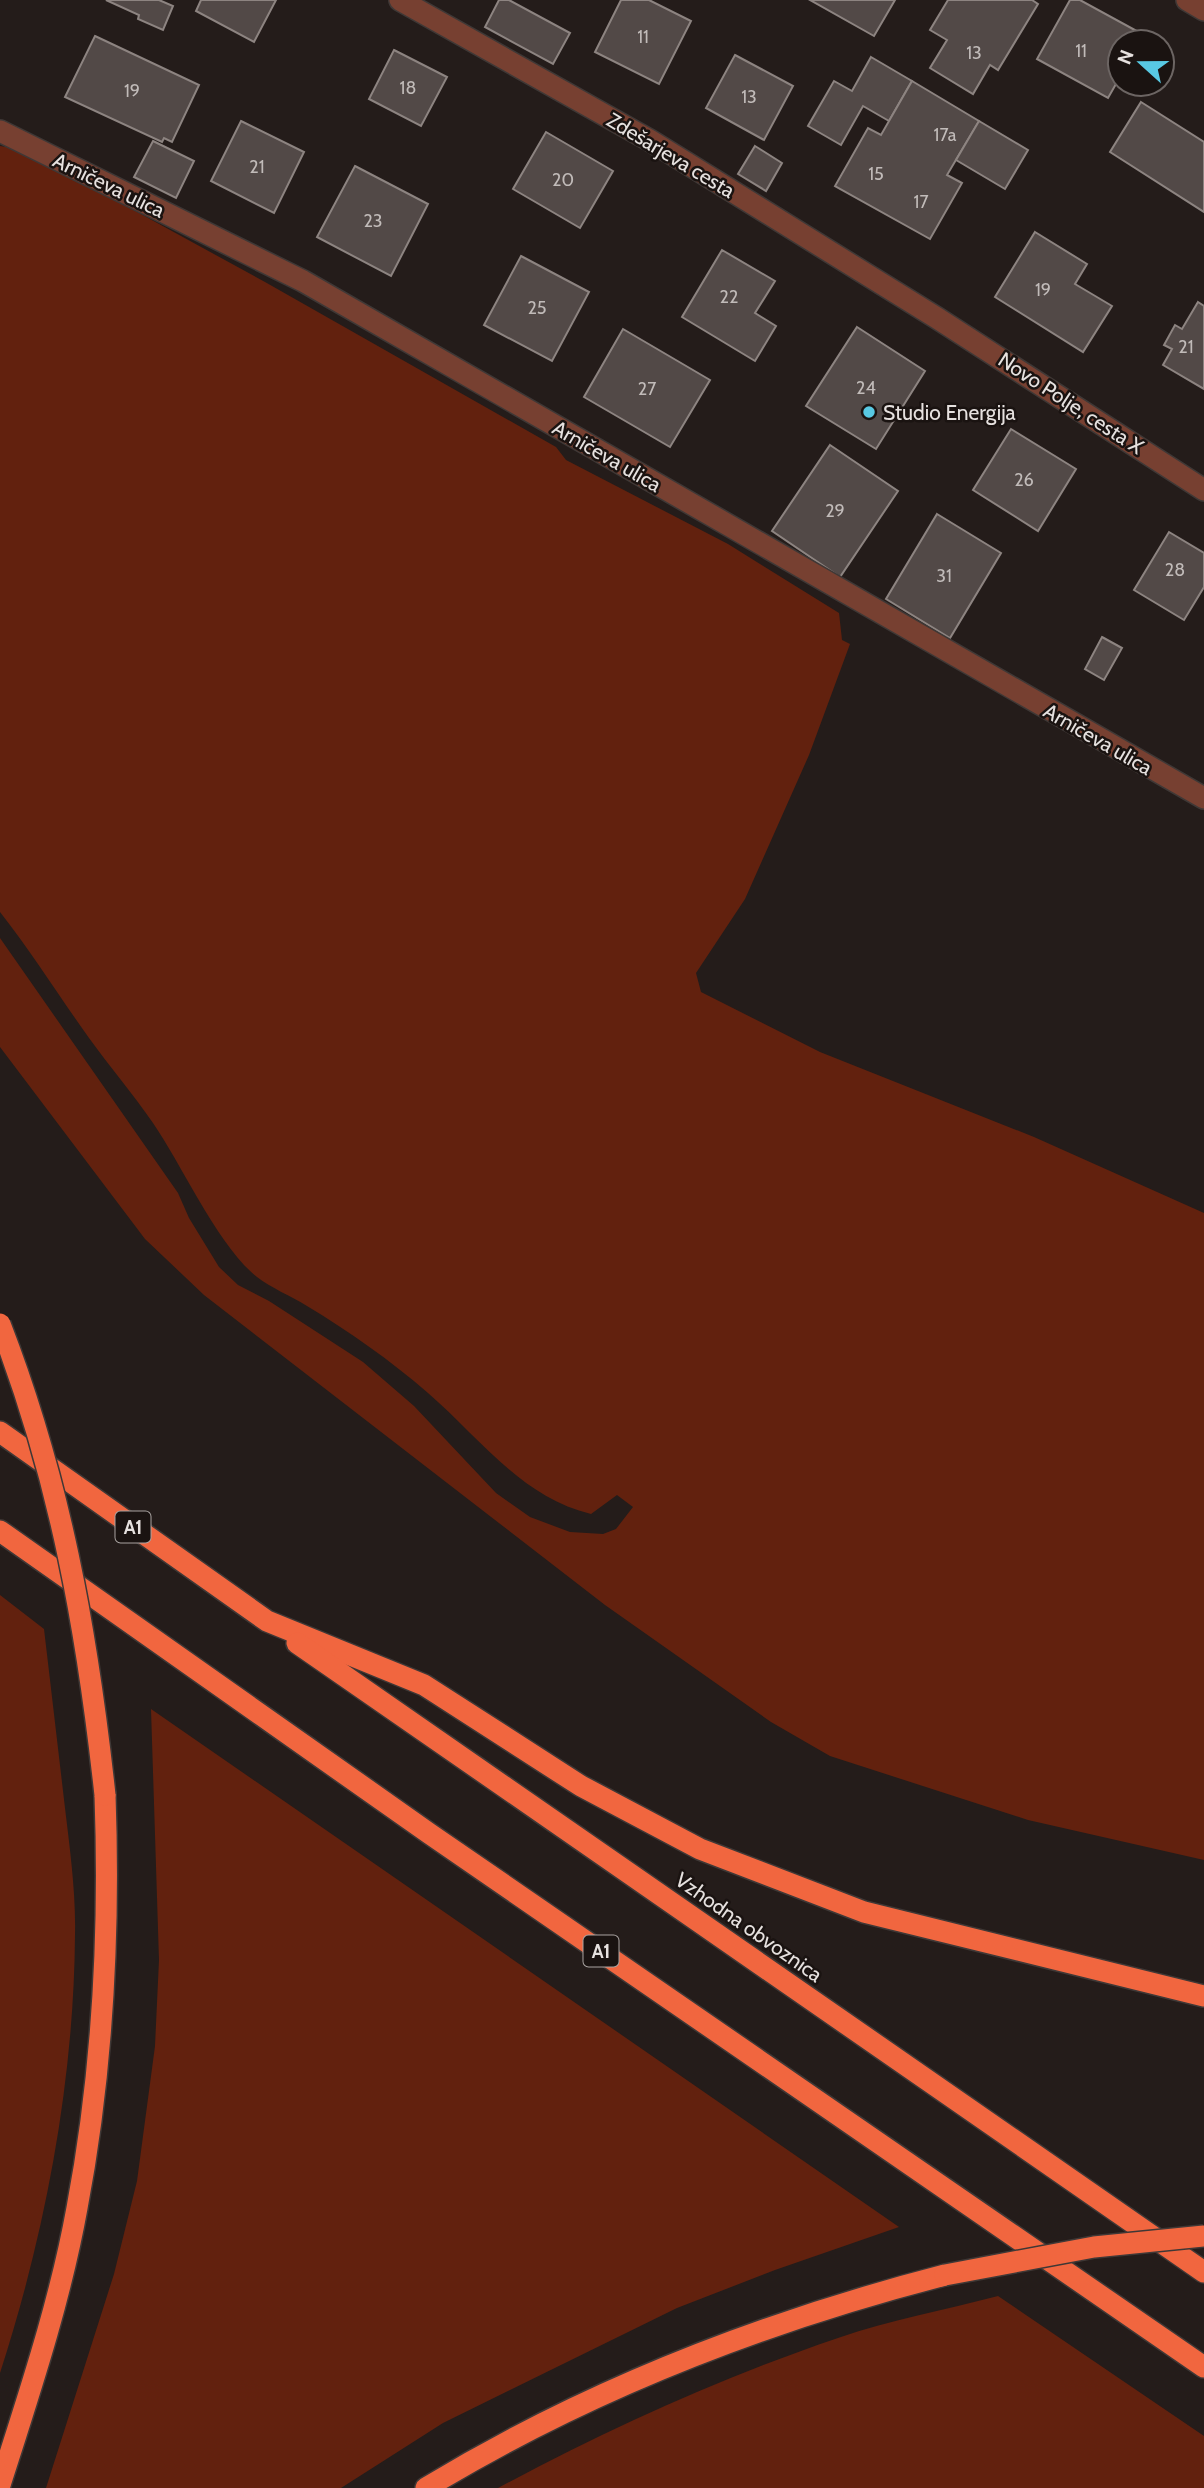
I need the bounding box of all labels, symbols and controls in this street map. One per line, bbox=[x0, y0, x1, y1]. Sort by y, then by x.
house number: 11 bbox=[637, 26, 649, 48]
north arrow bbox=[1106, 28, 1176, 98]
house number: 11 bbox=[1075, 40, 1087, 62]
house number: 13 bbox=[966, 42, 982, 64]
text: N bbox=[1112, 47, 1139, 67]
house number: 18 bbox=[400, 77, 416, 99]
house number: 19 bbox=[124, 80, 140, 102]
house number: 13 bbox=[741, 86, 757, 108]
street label: Zdešarjeva cesta bbox=[602, 107, 740, 204]
house number: 17a bbox=[934, 124, 957, 146]
street label: Arničeva ulica bbox=[49, 147, 169, 223]
house number: 21 bbox=[249, 156, 265, 178]
house number: 15 bbox=[868, 163, 884, 185]
house number: 20 bbox=[552, 169, 574, 191]
house number: 17 bbox=[914, 191, 928, 213]
house number: 23 bbox=[363, 210, 383, 232]
house number: 19 bbox=[1035, 279, 1051, 301]
house number: 22 bbox=[720, 286, 738, 308]
house number: 25 bbox=[527, 297, 547, 319]
house number: 21 bbox=[1178, 336, 1194, 358]
street label: Novo Polje, cesta X bbox=[993, 347, 1149, 460]
house number: 24 bbox=[856, 377, 876, 399]
house number: 27 bbox=[638, 378, 656, 400]
place label: Studio Energija bbox=[883, 400, 1016, 426]
marker: Studio Energija bbox=[861, 404, 877, 420]
street label: Arničeva ulica bbox=[548, 415, 666, 497]
house number: 26 bbox=[1014, 469, 1034, 491]
house number: 29 bbox=[825, 500, 845, 522]
house number: 28 bbox=[1165, 559, 1185, 581]
house number: 31 bbox=[936, 565, 952, 587]
street label: Arničeva ulica bbox=[1039, 698, 1157, 780]
road number: A1 bbox=[116, 1512, 150, 1542]
street label: Vzhodna obvoznica bbox=[671, 1867, 827, 1987]
road number: A1 bbox=[584, 1936, 618, 1966]

